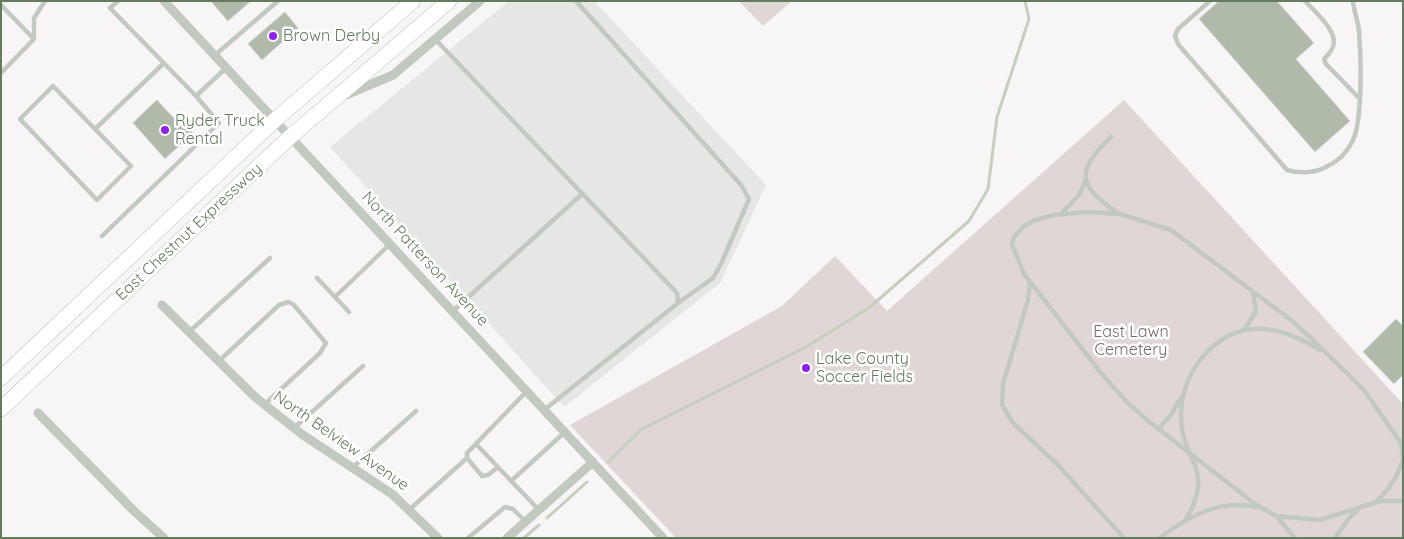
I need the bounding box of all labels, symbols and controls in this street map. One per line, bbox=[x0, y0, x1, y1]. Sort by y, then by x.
place label: Brown Derby bbox=[283, 26, 380, 46]
marker: Brown Derby bbox=[267, 30, 279, 42]
place label: Ryder Truck Rental bbox=[175, 111, 265, 149]
marker: Ryder Truck Rental bbox=[159, 124, 171, 136]
street label: East Chestnut Expressway bbox=[112, 159, 266, 305]
street label: North Patterson Avenue bbox=[358, 188, 492, 330]
park label: East Lawn Cemetery bbox=[1093, 322, 1169, 360]
place label: Lake County Soccer Fields bbox=[816, 349, 913, 387]
marker: Lake County Soccer Fields bbox=[800, 362, 812, 374]
street label: North Belview Avenue bbox=[270, 387, 412, 495]

